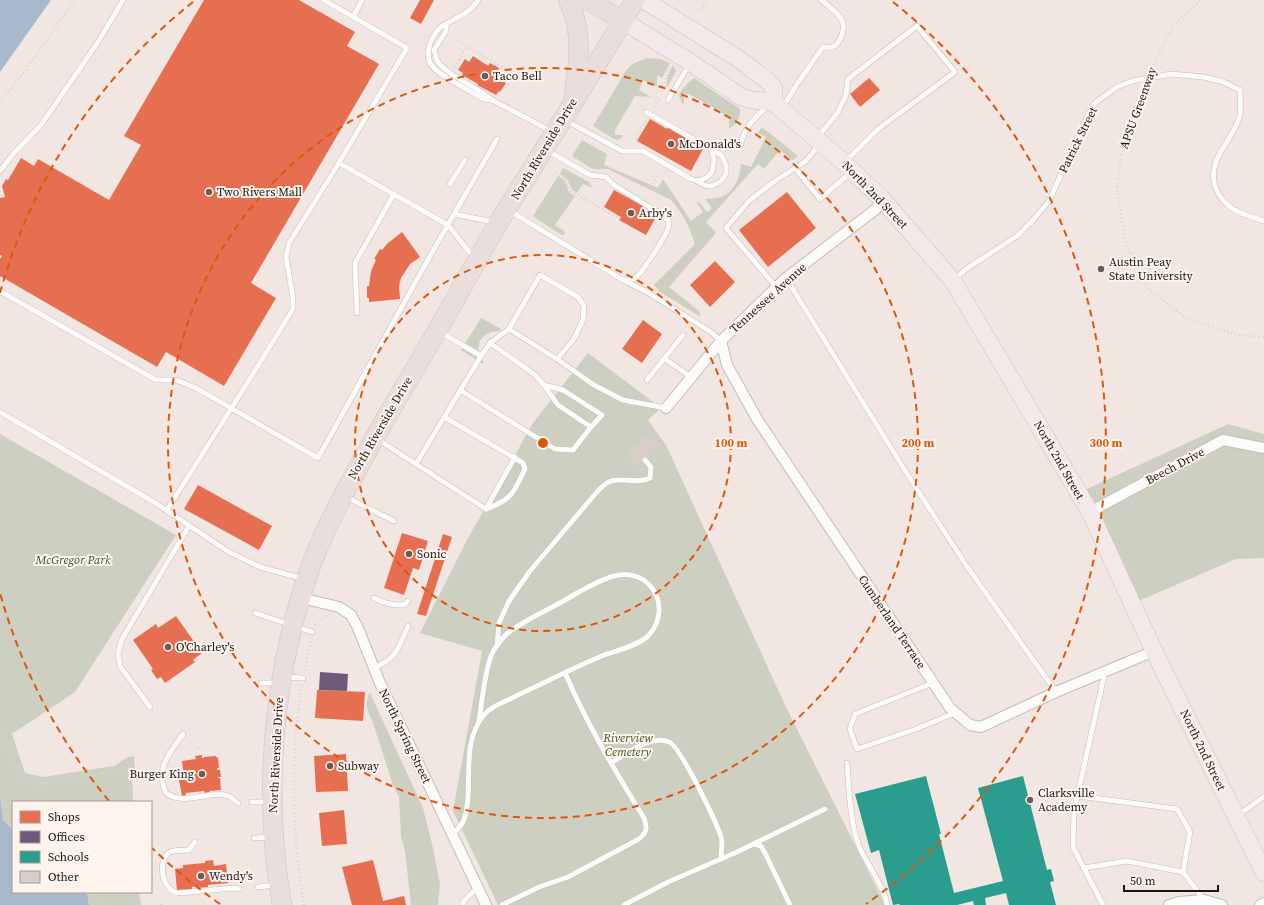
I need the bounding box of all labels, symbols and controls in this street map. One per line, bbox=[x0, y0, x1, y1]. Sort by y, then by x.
street label: APSU Greenway bbox=[1116, 64, 1160, 151]
place label: Taco Bell bbox=[493, 68, 542, 84]
marker: Taco Bell bbox=[480, 71, 490, 81]
street label: North Riverside Drive bbox=[507, 95, 581, 203]
street label: Patrick Street bbox=[1055, 104, 1101, 176]
place label: McDonald's bbox=[679, 136, 741, 152]
marker: McDonald's bbox=[666, 139, 676, 149]
street label: North 2nd Street bbox=[839, 158, 912, 232]
place label: Two Rivers Mall bbox=[217, 184, 302, 200]
marker: Two Rivers Mall bbox=[204, 187, 214, 197]
place label: Arby's bbox=[639, 205, 672, 221]
marker: Arby's bbox=[626, 208, 636, 218]
place label: Austin Peay State University bbox=[1109, 254, 1193, 284]
street label: Tennessee Avenue bbox=[726, 259, 810, 337]
marker: Austin Peay State University bbox=[1096, 264, 1106, 274]
street label: North Riverside Drive bbox=[344, 374, 416, 482]
street label: North 2nd Street bbox=[1030, 418, 1088, 502]
text: 100 m bbox=[715, 435, 748, 451]
text: 200 m bbox=[902, 435, 935, 451]
text: 300 m bbox=[1090, 435, 1123, 451]
centre of rings bbox=[536, 436, 550, 450]
street label: Beech Drive bbox=[1143, 444, 1207, 488]
place label: Sonic bbox=[417, 546, 447, 562]
marker: Sonic bbox=[404, 549, 414, 559]
park label: McGregor Park bbox=[34, 552, 111, 568]
street label: Cumberland Terrace bbox=[855, 572, 929, 672]
place label: O'Charley's bbox=[176, 639, 235, 655]
marker: O'Charley's bbox=[163, 642, 173, 652]
street label: North Spring Street bbox=[375, 686, 435, 786]
street label: North Riverside Drive bbox=[265, 697, 287, 813]
street label: North 2nd Street bbox=[1176, 707, 1230, 793]
park label: Riverview Cemetery bbox=[602, 730, 653, 760]
place label: Subway bbox=[338, 758, 380, 774]
marker: Subway bbox=[325, 761, 335, 771]
place label: Burger King bbox=[130, 766, 194, 782]
marker: Burger King bbox=[197, 769, 207, 779]
place label: Clarksville Academy bbox=[1038, 785, 1095, 815]
marker: Clarksville Academy bbox=[1025, 795, 1035, 805]
legend bbox=[12, 801, 152, 893]
text: Shops bbox=[48, 809, 80, 825]
text: Offices bbox=[48, 829, 85, 845]
text: Schools bbox=[48, 849, 89, 865]
scale bar bbox=[1124, 867, 1218, 893]
place label: Wendy's bbox=[209, 868, 253, 884]
text: Other bbox=[48, 869, 79, 885]
marker: Wendy's bbox=[196, 871, 206, 881]
text: 50 m bbox=[1130, 873, 1156, 889]

